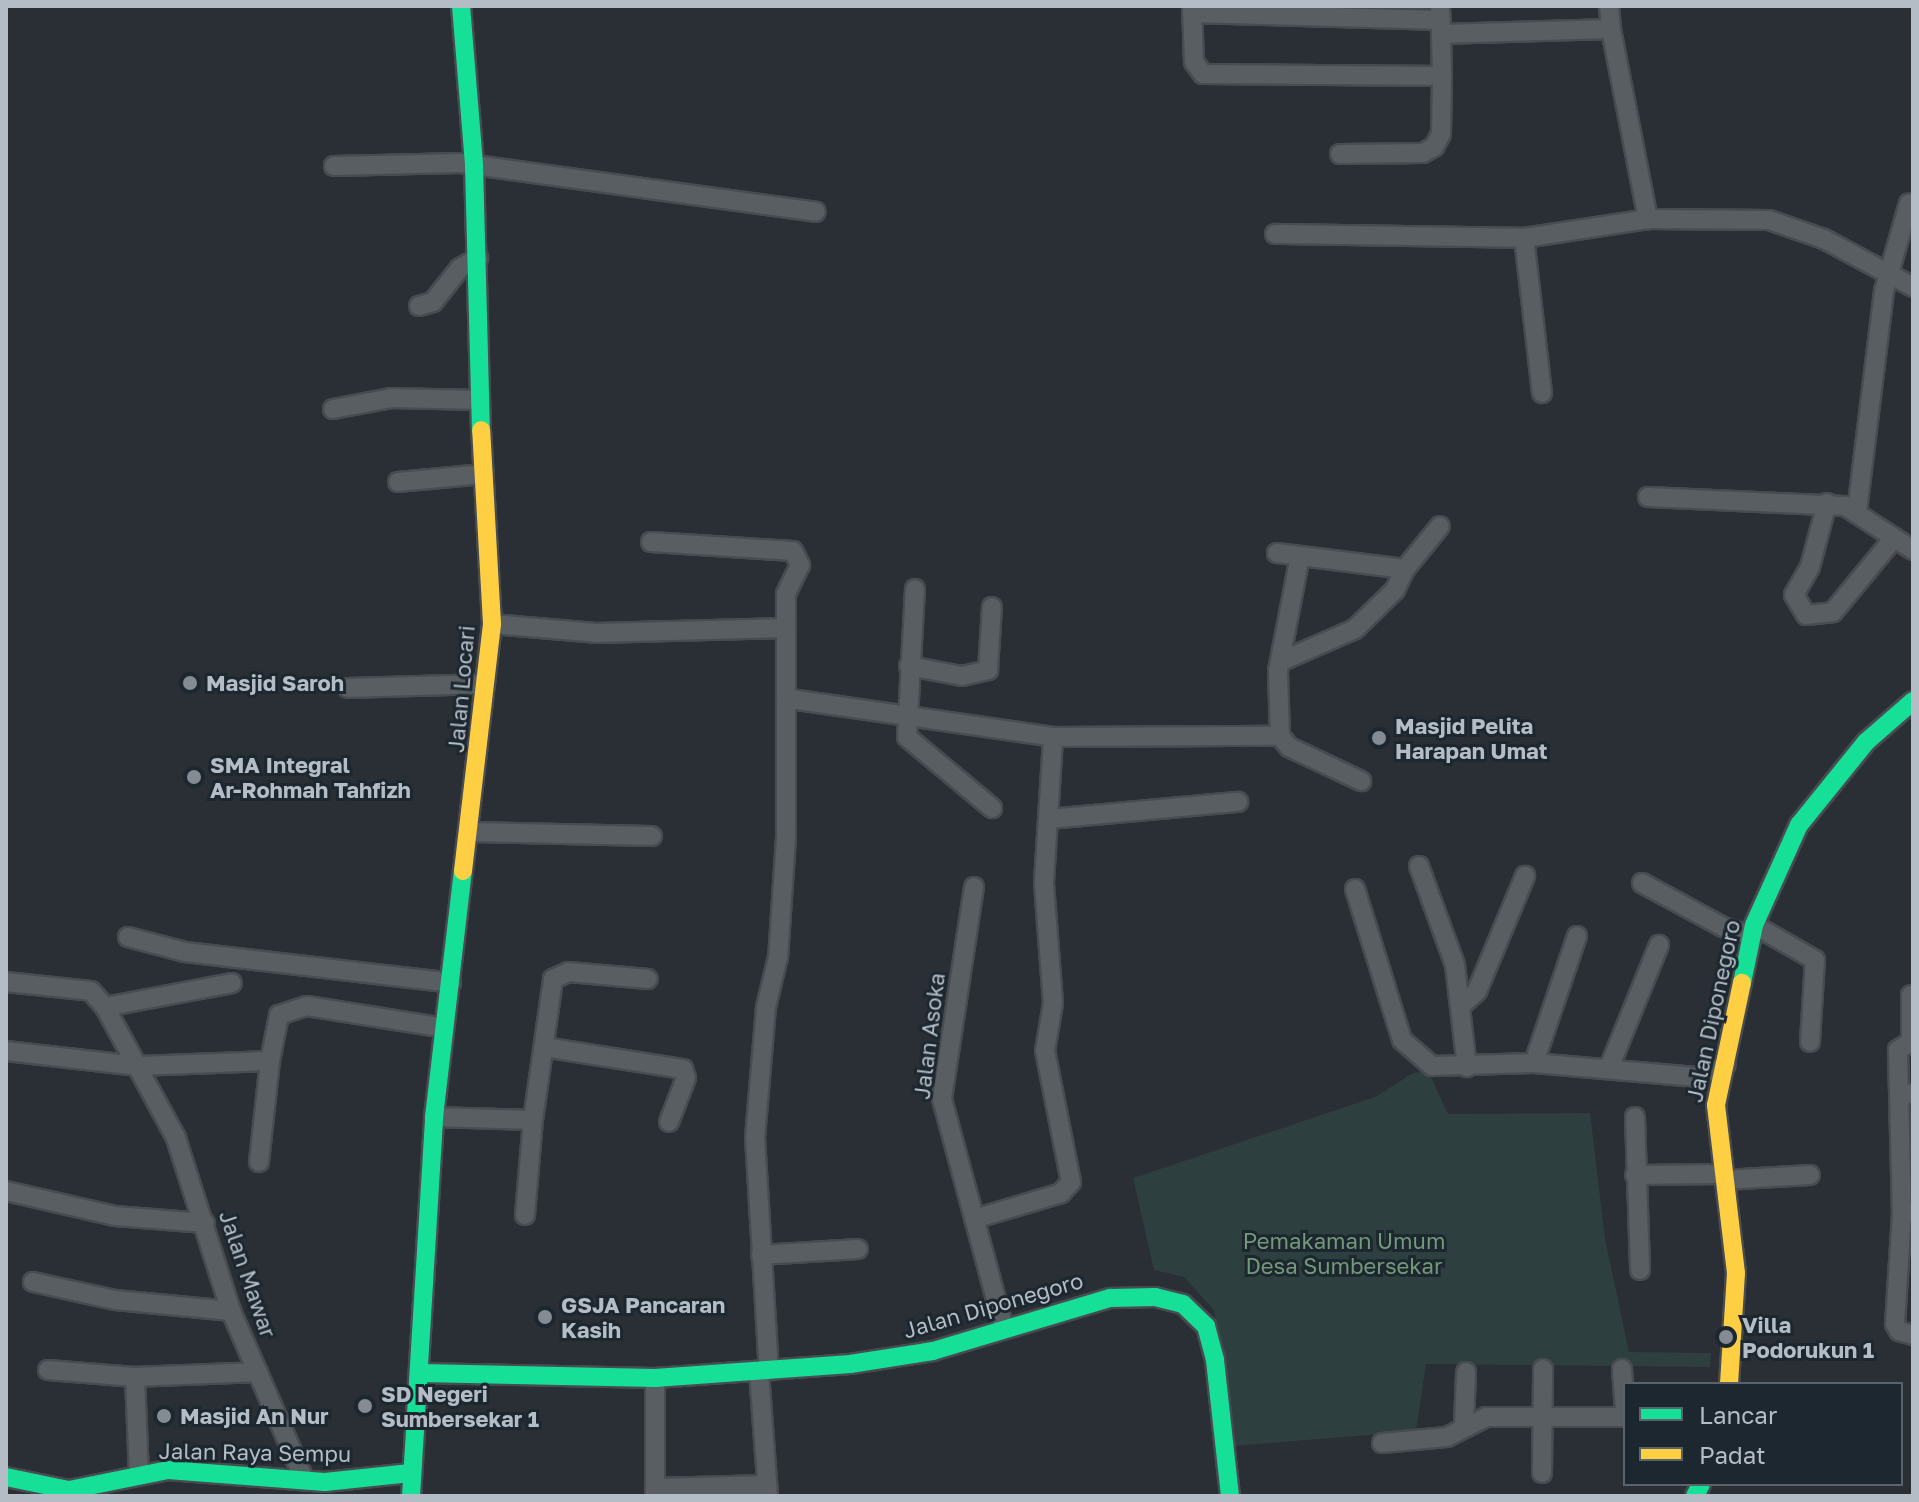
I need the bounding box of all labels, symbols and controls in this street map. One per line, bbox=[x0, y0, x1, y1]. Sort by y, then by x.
street label: Jalan Locari bbox=[442, 624, 480, 754]
place label: Masjid Saroh bbox=[206, 670, 344, 696]
marker: Masjid Saroh bbox=[181, 674, 199, 692]
place label: Masjid Pelita Harapan Umat bbox=[1395, 712, 1547, 764]
marker: Masjid Pelita Harapan Umat bbox=[1370, 729, 1388, 747]
place label: SMA Integral Ar-Rohmah Tahfizh bbox=[210, 751, 411, 802]
marker: SMA Integral Ar-Rohmah Tahfizh bbox=[185, 768, 203, 786]
street label: Jalan Diponegoro bbox=[1681, 917, 1745, 1105]
street label: Jalan Asoka bbox=[908, 971, 950, 1101]
street label: Jalan Mawar bbox=[214, 1207, 282, 1341]
park label: Pemakaman Umum Desa Sumbersekar bbox=[1243, 1227, 1445, 1278]
street label: Jalan Diponegoro bbox=[900, 1267, 1086, 1343]
place label: GSJA Pancaran Kasih bbox=[561, 1291, 725, 1342]
marker: GSJA Pancaran Kasih bbox=[536, 1308, 554, 1326]
place label: Villa Podorukun 1 bbox=[1742, 1311, 1874, 1362]
marker: Villa Podorukun 1 bbox=[1717, 1328, 1735, 1346]
place label: SD Negeri Sumbersekar 1 bbox=[381, 1380, 539, 1432]
legend bbox=[1623, 1382, 1903, 1486]
marker: SD Negeri Sumbersekar 1 bbox=[356, 1397, 374, 1415]
text: Lancar bbox=[1699, 1400, 1777, 1429]
place label: Masjid An Nur bbox=[180, 1403, 329, 1429]
marker: Masjid An Nur bbox=[155, 1407, 173, 1425]
street label: Jalan Raya Sempu bbox=[158, 1437, 352, 1467]
text: Padat bbox=[1699, 1440, 1766, 1469]

